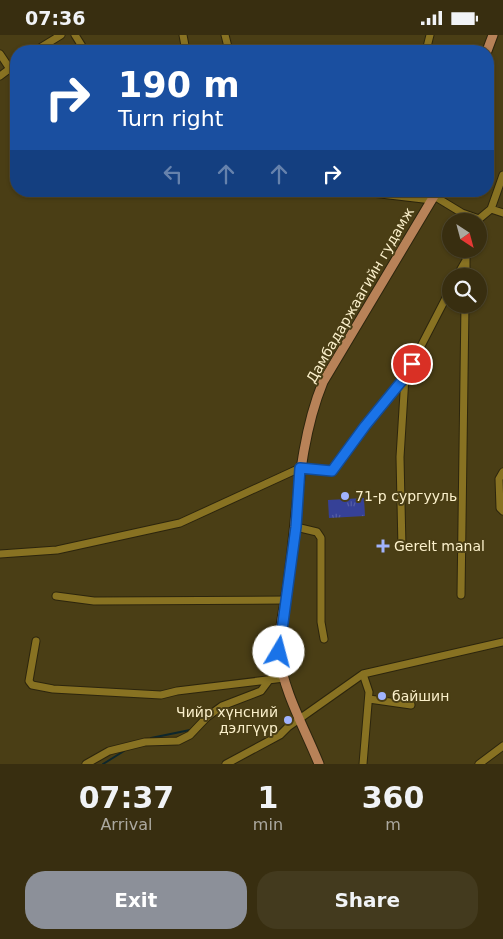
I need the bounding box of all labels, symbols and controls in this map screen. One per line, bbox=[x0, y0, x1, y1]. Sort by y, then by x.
text: 07:36 bbox=[25, 7, 85, 29]
icon: right bbox=[35, 65, 100, 130]
text: 190 m bbox=[118, 65, 240, 105]
text: Turn right bbox=[118, 106, 223, 131]
icon: left bbox=[159, 160, 187, 188]
icon: ahead bbox=[212, 160, 240, 188]
icon: ahead bbox=[265, 160, 293, 188]
icon: right bbox=[318, 160, 346, 188]
street label: Дамбадаржаагийн гудамж bbox=[303, 204, 417, 386]
north arrow bbox=[442, 213, 488, 257]
map controls bbox=[442, 213, 487, 313]
button: search bbox=[442, 268, 487, 313]
pin bbox=[391, 343, 433, 385]
icon: arrive bbox=[398, 350, 426, 378]
place label: 71-р сургууль bbox=[355, 488, 457, 504]
marker: 71-р сургууль bbox=[339, 490, 351, 502]
place label: Gerelt manal bbox=[394, 538, 485, 554]
marker: Gerelt manal bbox=[376, 539, 390, 553]
position arrow bbox=[252, 625, 304, 677]
place label: байшин bbox=[392, 688, 449, 704]
marker: байшин bbox=[376, 690, 388, 702]
place label: Чийр хүнсний дэлгүүр bbox=[176, 704, 278, 736]
marker: Чийр хүнсний дэлгүүр bbox=[282, 714, 294, 726]
text: 07:37 bbox=[79, 780, 174, 815]
text: 1 bbox=[257, 780, 278, 815]
text: 360 bbox=[362, 780, 424, 815]
text: Arrival bbox=[100, 815, 152, 834]
text: min bbox=[253, 815, 283, 834]
text: m bbox=[385, 815, 401, 834]
button: Exit bbox=[25, 871, 247, 929]
button: Share bbox=[257, 871, 478, 929]

